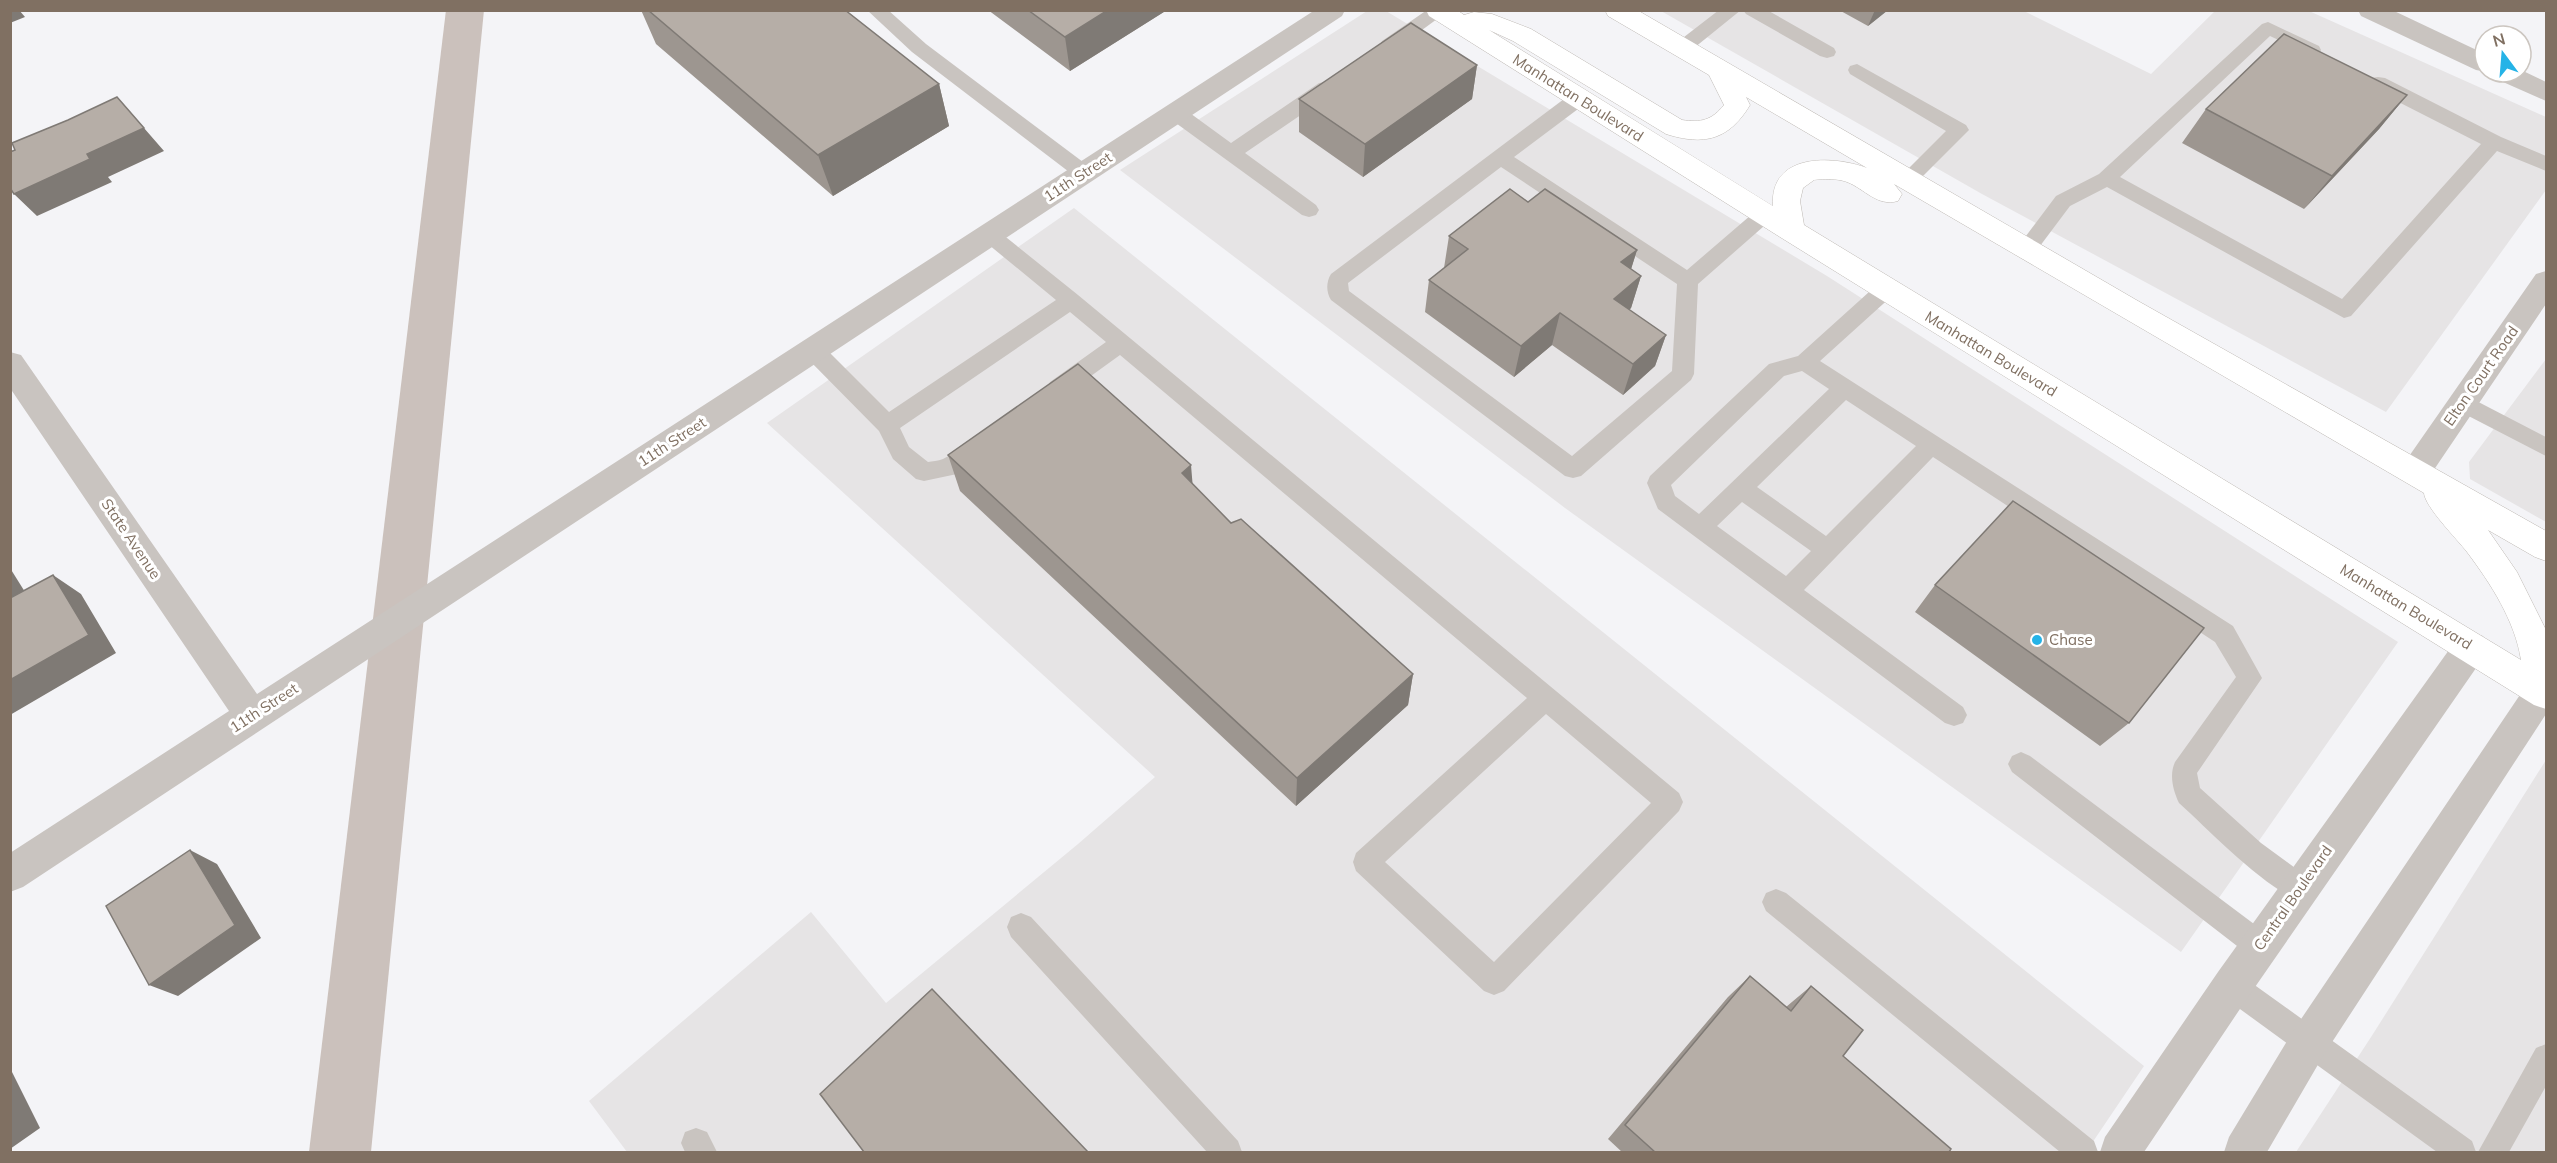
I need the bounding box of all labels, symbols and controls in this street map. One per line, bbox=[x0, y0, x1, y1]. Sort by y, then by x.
north arrow bbox=[2473, 24, 2533, 84]
text: N bbox=[2490, 28, 2507, 51]
street label: Manhattan Boulevard bbox=[1509, 50, 1647, 146]
street label: 11th Street bbox=[1040, 148, 1115, 206]
street label: Manhattan Boulevard bbox=[1922, 307, 2061, 401]
street label: Elton Court Road bbox=[2439, 322, 2522, 429]
street label: 11th Street bbox=[634, 413, 709, 471]
street label: State Avenue bbox=[98, 495, 165, 583]
street label: Manhattan Boulevard bbox=[2337, 560, 2476, 654]
place label: Chase bbox=[2049, 630, 2093, 649]
marker: Chase bbox=[2030, 633, 2044, 647]
street label: 11th Street bbox=[226, 679, 301, 737]
street label: Central Boulevard bbox=[2249, 841, 2336, 954]

